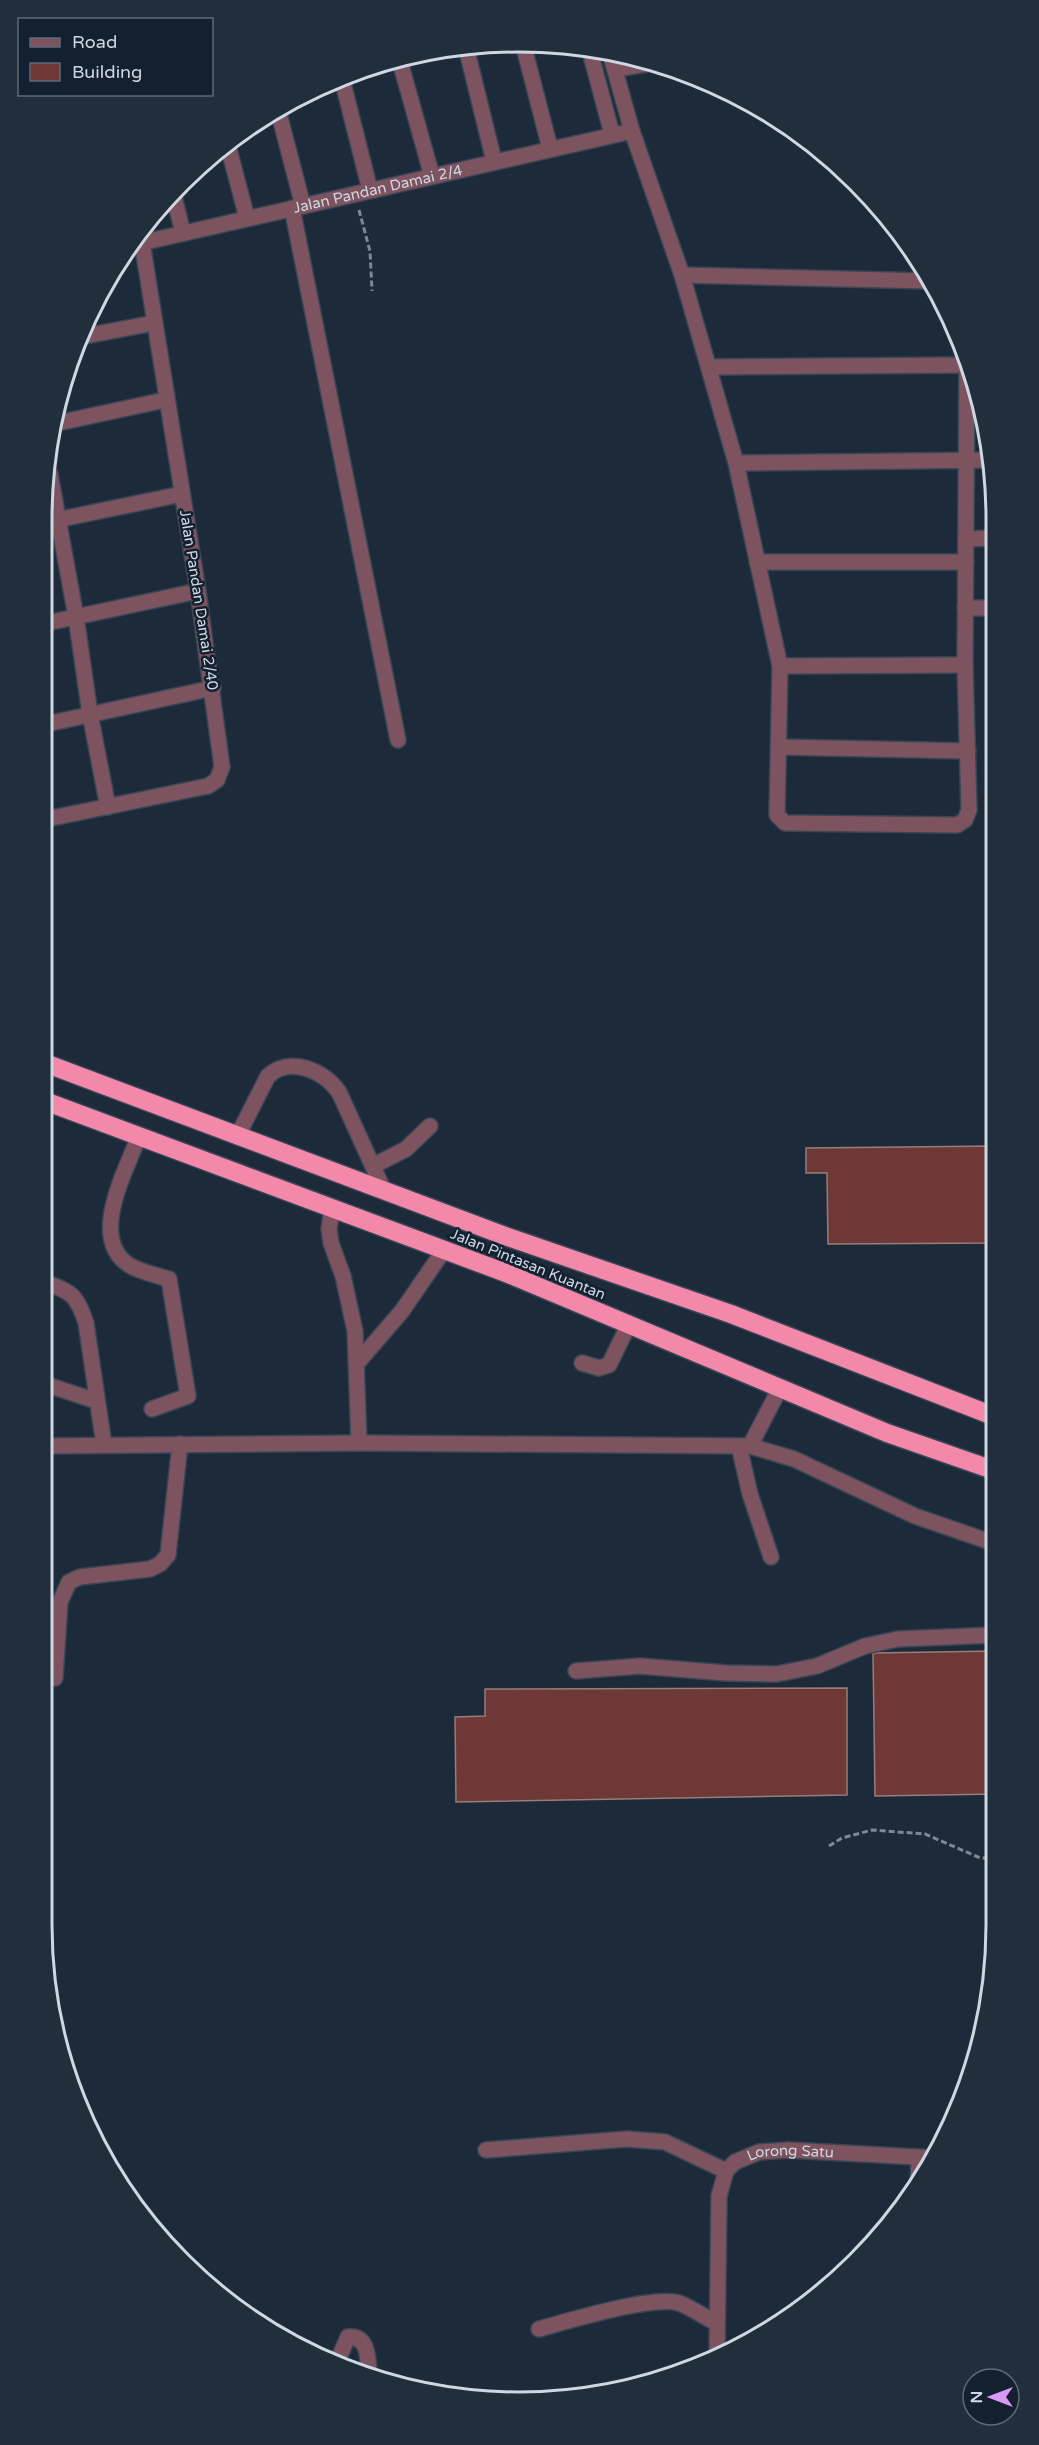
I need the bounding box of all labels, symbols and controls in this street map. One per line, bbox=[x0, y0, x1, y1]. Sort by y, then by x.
legend bbox=[18, 18, 213, 96]
text: Road bbox=[72, 31, 117, 53]
text: Building bbox=[72, 61, 142, 83]
street label: Jalan Pandan Damai 2/4 bbox=[291, 161, 464, 217]
street label: Jalan Pandan Damai 2/40 bbox=[176, 509, 222, 691]
street label: Jalan Pintasan Kuantan bbox=[448, 1225, 608, 1303]
street label: Lorong Satu bbox=[744, 2141, 834, 2165]
north arrow bbox=[961, 2367, 1021, 2427]
text: N bbox=[967, 2391, 987, 2403]

